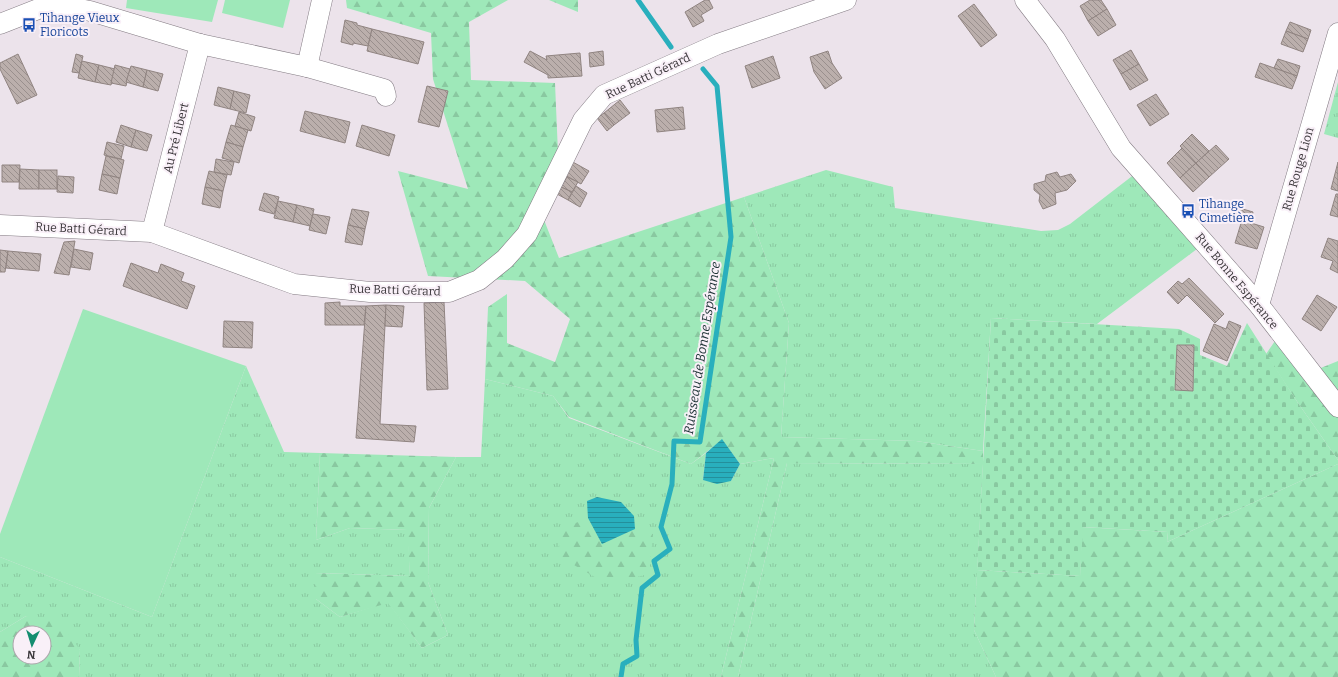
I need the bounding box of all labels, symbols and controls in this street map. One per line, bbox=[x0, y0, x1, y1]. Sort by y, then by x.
place label: Tihange Vieux Floricots bbox=[40, 11, 120, 39]
bus stop icon: Tihange Vieux Floricots bbox=[21, 17, 37, 33]
street label: Rue Batti Gérard bbox=[603, 50, 693, 102]
street label: Au Pré Libert bbox=[160, 101, 192, 175]
street label: Rue Rouge Lion bbox=[1279, 125, 1317, 212]
place label: Tihange Cimetière bbox=[1199, 197, 1254, 225]
bus stop icon: Tihange Cimetière bbox=[1180, 203, 1196, 219]
street label: Rue Batti Gérard bbox=[35, 220, 127, 238]
street label: Rue Bonne Espérance bbox=[1193, 230, 1281, 332]
water label: Ruisseau de Bonne Espérance bbox=[681, 260, 723, 435]
street label: Rue Batti Gérard bbox=[349, 281, 441, 299]
north arrow bbox=[12, 625, 52, 665]
text: N bbox=[26, 648, 36, 661]

